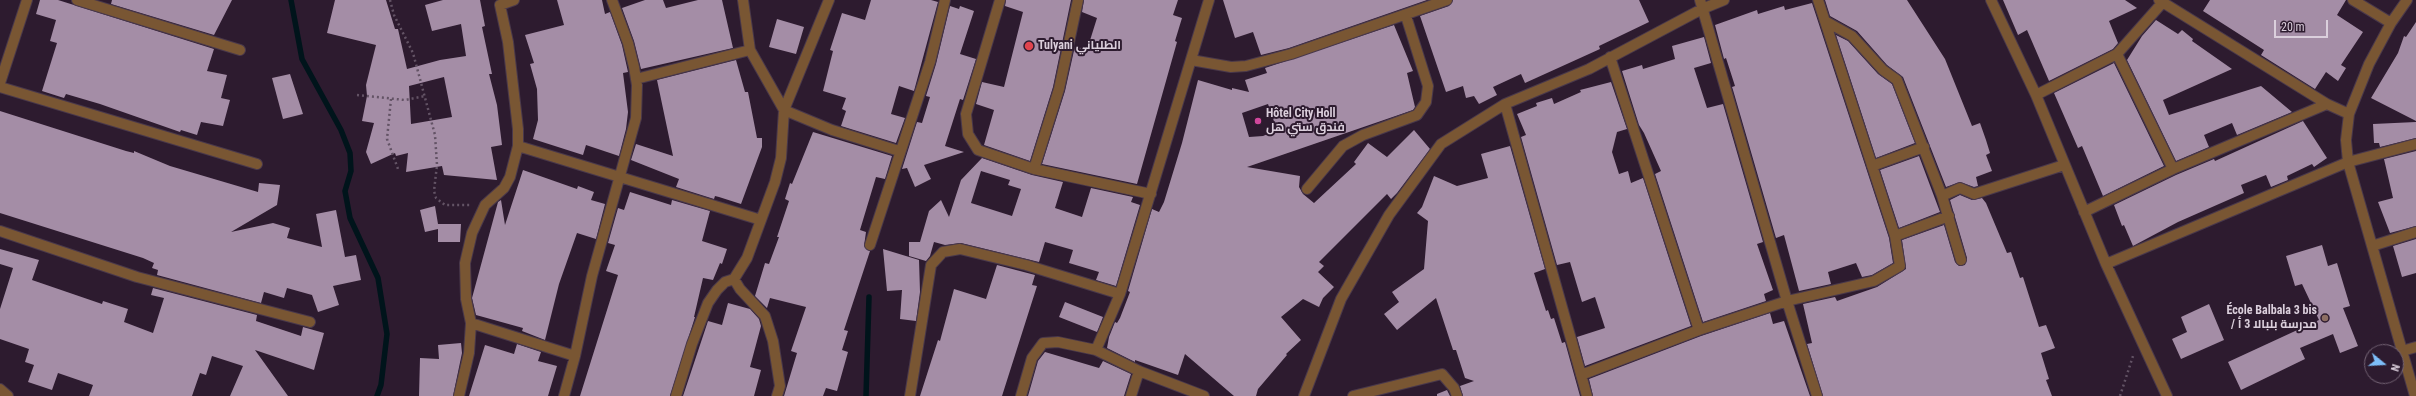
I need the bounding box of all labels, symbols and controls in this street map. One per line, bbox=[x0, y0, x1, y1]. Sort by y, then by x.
scale bar bbox=[2276, 12, 2330, 38]
text: 20 m bbox=[2281, 20, 2305, 34]
place label: Tulyani الطلياني bbox=[1038, 39, 1121, 53]
marker: Tulyani الطلياني bbox=[1023, 40, 1035, 52]
place label: Hôtel City Holl فندق ستي هل bbox=[1266, 107, 1345, 135]
marker: Hôtel City Holl فندق ستي هل bbox=[1253, 116, 1263, 126]
place label: École Balbala 3 bis / مدرسة بلبالا 3 أ bbox=[2227, 304, 2317, 332]
marker: École Balbala 3 bis / مدرسة بلبالا 3 أ bbox=[2320, 313, 2330, 323]
north arrow bbox=[2364, 344, 2404, 384]
text: N bbox=[2388, 362, 2402, 373]

